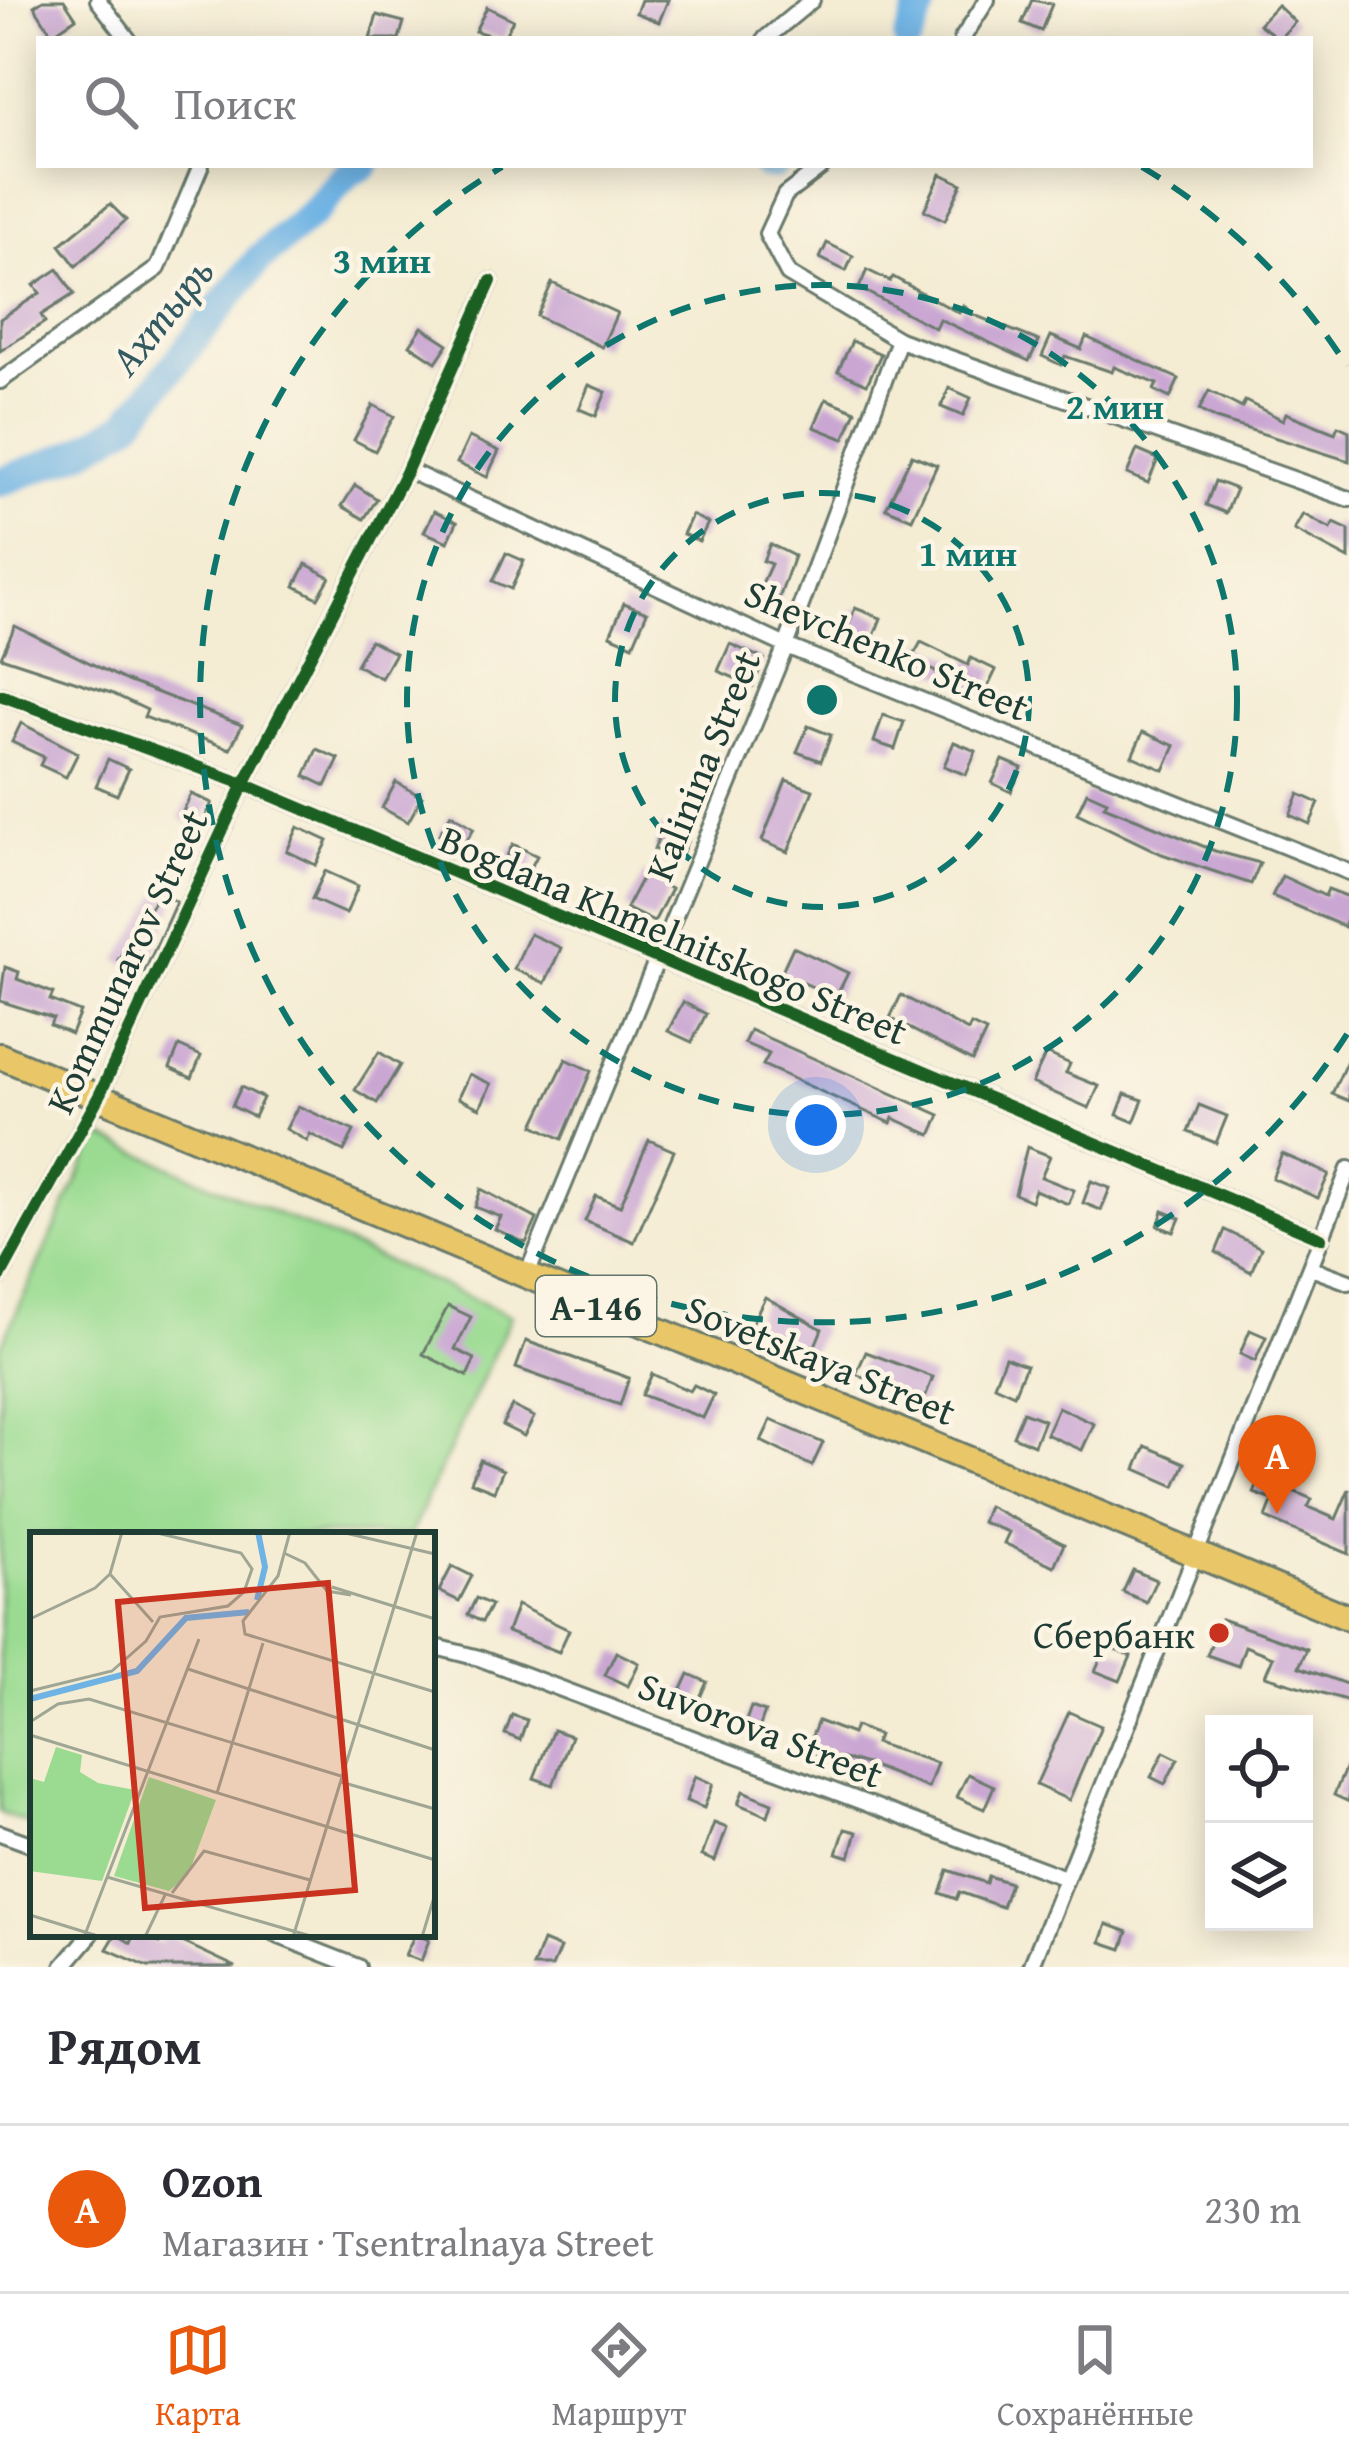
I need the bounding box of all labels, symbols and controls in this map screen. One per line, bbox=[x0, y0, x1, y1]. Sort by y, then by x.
search box bbox=[36, 36, 1313, 168]
icon: search bbox=[78, 69, 144, 135]
text: Поиск bbox=[174, 70, 296, 135]
text: 3 мин bbox=[333, 233, 431, 286]
water label: Ахтырь bbox=[94, 243, 228, 388]
text: 2 мин bbox=[1066, 379, 1164, 432]
text: 1 мин bbox=[919, 526, 1017, 579]
street label: Shevchenko Street bbox=[736, 563, 1038, 735]
street label: Kalinina Street bbox=[630, 641, 774, 889]
centre of rings bbox=[801, 679, 843, 721]
street label: Kommunarov Street bbox=[31, 799, 222, 1122]
street label: Bogdana Khmelnitskogo Street bbox=[431, 809, 917, 1059]
your location bbox=[786, 1095, 846, 1155]
road number: А-146 bbox=[536, 1276, 656, 1336]
street label: Sovetskaya Street bbox=[677, 1279, 965, 1439]
pin: A bbox=[1238, 1415, 1316, 1514]
inset map bbox=[30, 1532, 435, 1937]
place label: Сбербанк bbox=[1033, 1605, 1196, 1662]
marker: Сбербанк bbox=[1206, 1620, 1232, 1646]
street label: Suvorova Street bbox=[631, 1656, 892, 1802]
map controls bbox=[1205, 1715, 1313, 1931]
button: locate bbox=[1205, 1715, 1313, 1823]
button: layers bbox=[1205, 1823, 1313, 1931]
text: Рядом bbox=[48, 2008, 202, 2083]
text: Ozon bbox=[162, 2148, 262, 2213]
text: A bbox=[75, 2180, 99, 2237]
text: 230 m bbox=[1204, 2180, 1301, 2237]
text: Магазин · Tsentralnaya Street bbox=[162, 2213, 654, 2270]
tab: Карта bbox=[155, 2317, 241, 2437]
tab: Маршрут bbox=[551, 2317, 686, 2437]
tab: Сохранённые bbox=[997, 2317, 1194, 2437]

